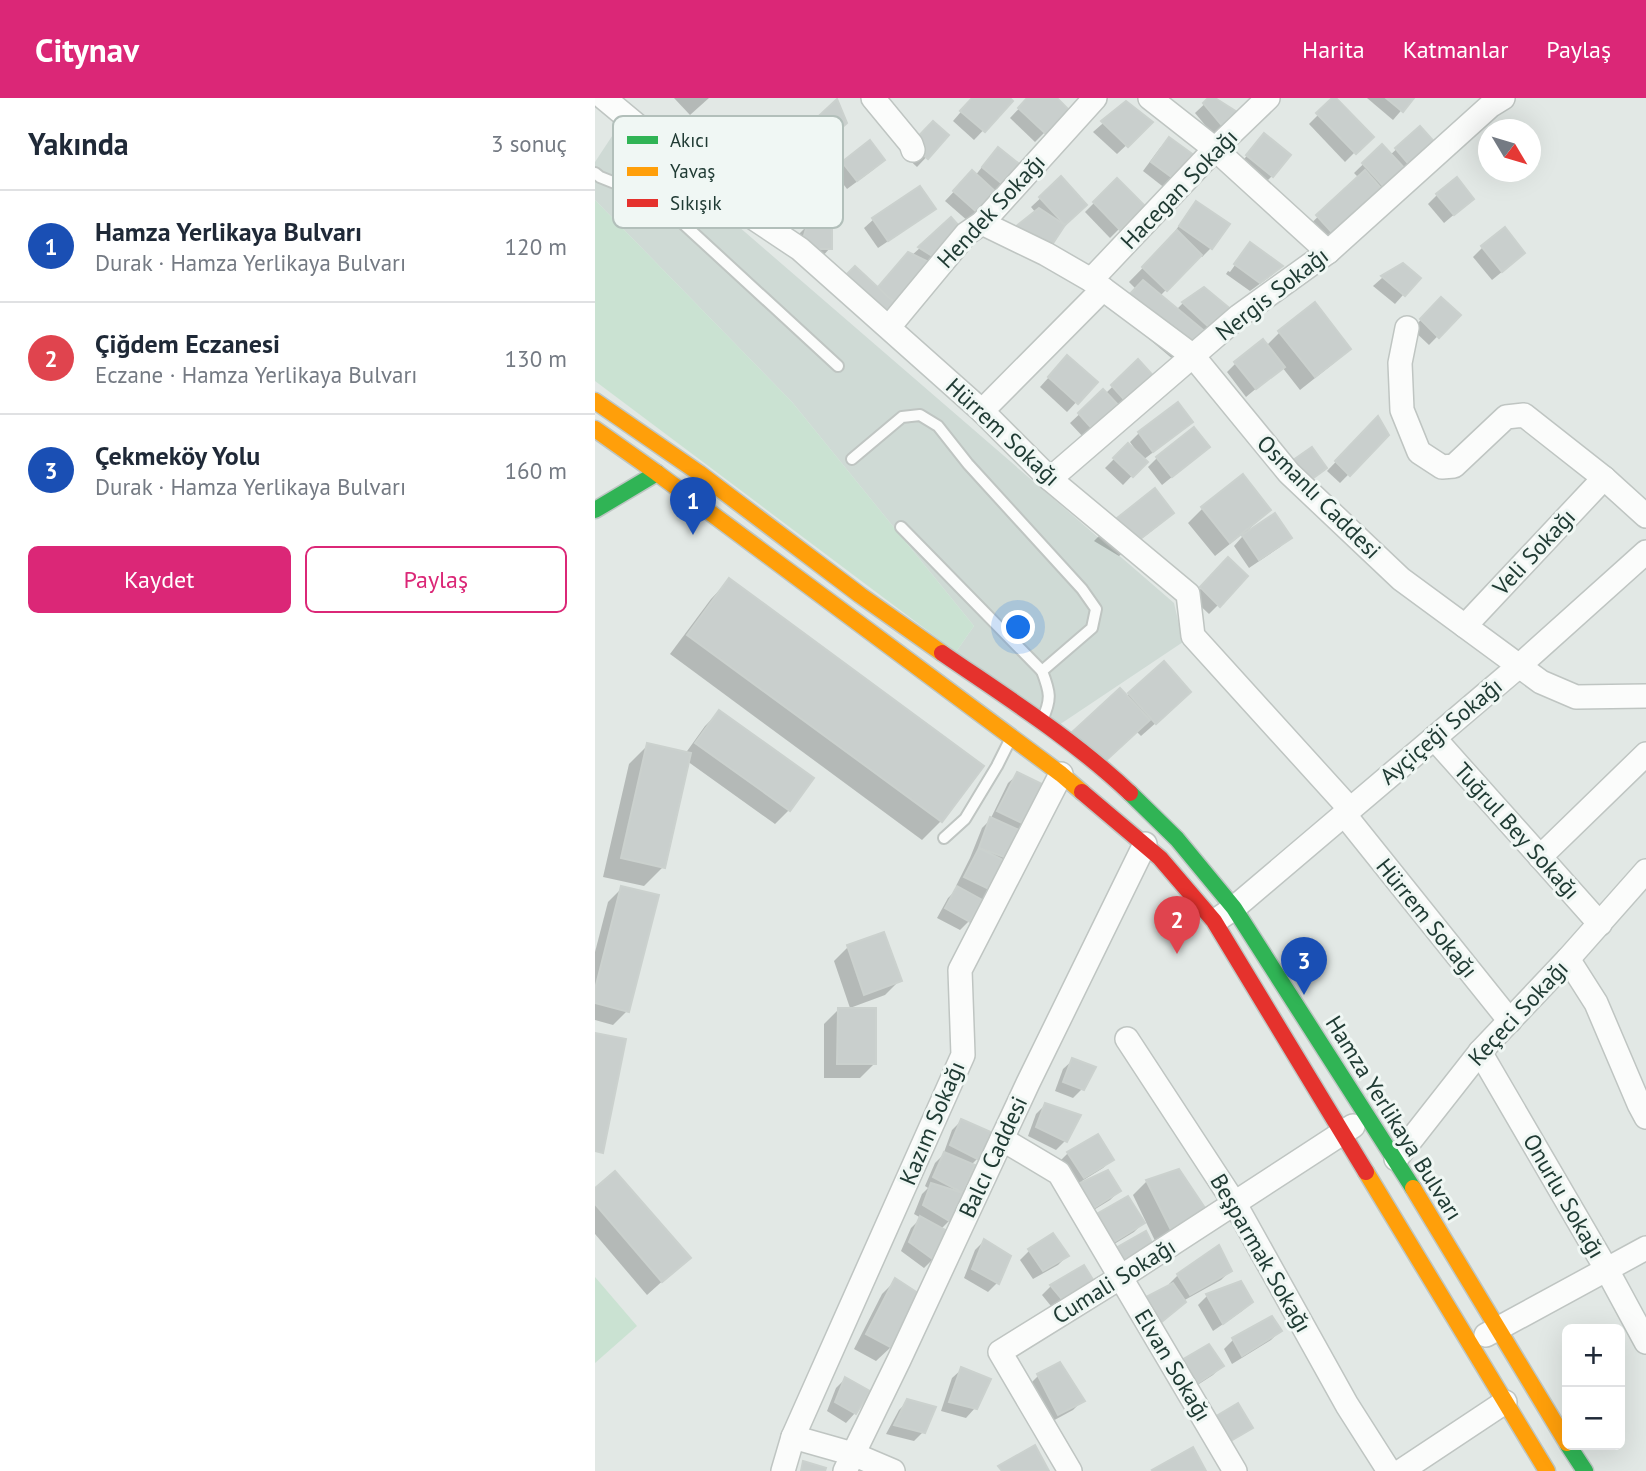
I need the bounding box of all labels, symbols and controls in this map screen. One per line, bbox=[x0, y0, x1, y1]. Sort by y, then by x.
text: Citynav bbox=[35, 28, 139, 71]
text: Harita bbox=[1302, 34, 1365, 65]
text: Katmanlar bbox=[1403, 34, 1508, 65]
text: Paylaş bbox=[1546, 34, 1611, 65]
legend bbox=[613, 116, 843, 228]
north arrow bbox=[1478, 119, 1541, 182]
street label: Hacegan Sokağı bbox=[1114, 122, 1243, 255]
text: Yakında bbox=[28, 124, 129, 163]
text: Akıcı bbox=[670, 128, 709, 152]
text: 3 sonuç bbox=[491, 129, 567, 158]
street label: Hendek Sokağı bbox=[930, 147, 1051, 274]
text: Yavaş bbox=[670, 159, 715, 183]
text: Sıkışık bbox=[670, 191, 722, 215]
text: Hamza Yerlikaya Bulvarı bbox=[95, 215, 362, 248]
text: 1 bbox=[44, 232, 58, 261]
text: 120 m bbox=[505, 232, 567, 261]
street label: Nergis Sokağı bbox=[1210, 241, 1334, 347]
text: Durak · Hamza Yerlikaya Bulvarı bbox=[95, 248, 406, 277]
text: Çiğdem Eczanesi bbox=[95, 327, 280, 360]
text: 2 bbox=[44, 344, 58, 373]
text: 130 m bbox=[505, 344, 567, 373]
text: Eczane · Hamza Yerlikaya Bulvarı bbox=[95, 360, 417, 389]
street label: Hürrem Sokağı bbox=[940, 371, 1066, 492]
street label: Osmanlı Caddesi bbox=[1251, 429, 1387, 565]
text: Çekmeköy Yolu bbox=[95, 439, 260, 472]
text: 3 bbox=[44, 456, 58, 485]
text: 160 m bbox=[505, 456, 567, 485]
text: Durak · Hamza Yerlikaya Bulvarı bbox=[95, 472, 406, 501]
pin: 1 bbox=[670, 477, 716, 535]
street label: Veli Sokağı bbox=[1486, 502, 1581, 602]
button: Kaydet bbox=[28, 546, 291, 613]
button: Paylaş bbox=[305, 546, 567, 613]
your location bbox=[1001, 610, 1035, 644]
street label: Ayçiçeği Sokağı bbox=[1373, 671, 1508, 790]
street label: Tuğrul Bey Sokağı bbox=[1448, 756, 1586, 905]
street label: Hürrem Sokağı bbox=[1370, 852, 1484, 983]
pin: 2 bbox=[1154, 896, 1200, 954]
pin: 3 bbox=[1281, 937, 1327, 995]
street label: Keçeci Sokağı bbox=[1461, 954, 1574, 1071]
street label: Hamza Yerlikaya Bulvarı bbox=[1320, 1010, 1469, 1225]
street label: Kazım Sokağı bbox=[892, 1057, 971, 1189]
street label: Balcı Caddesi bbox=[952, 1091, 1033, 1222]
street label: Onurlu Sokağı bbox=[1517, 1128, 1612, 1263]
street label: Beşparmak Sokağı bbox=[1204, 1168, 1319, 1337]
street label: Cumali Sokağı bbox=[1047, 1231, 1181, 1330]
street label: Elvan Sokağı bbox=[1129, 1303, 1218, 1426]
map controls bbox=[1562, 1324, 1625, 1450]
button: + bbox=[1562, 1324, 1625, 1387]
button: − bbox=[1562, 1387, 1625, 1450]

